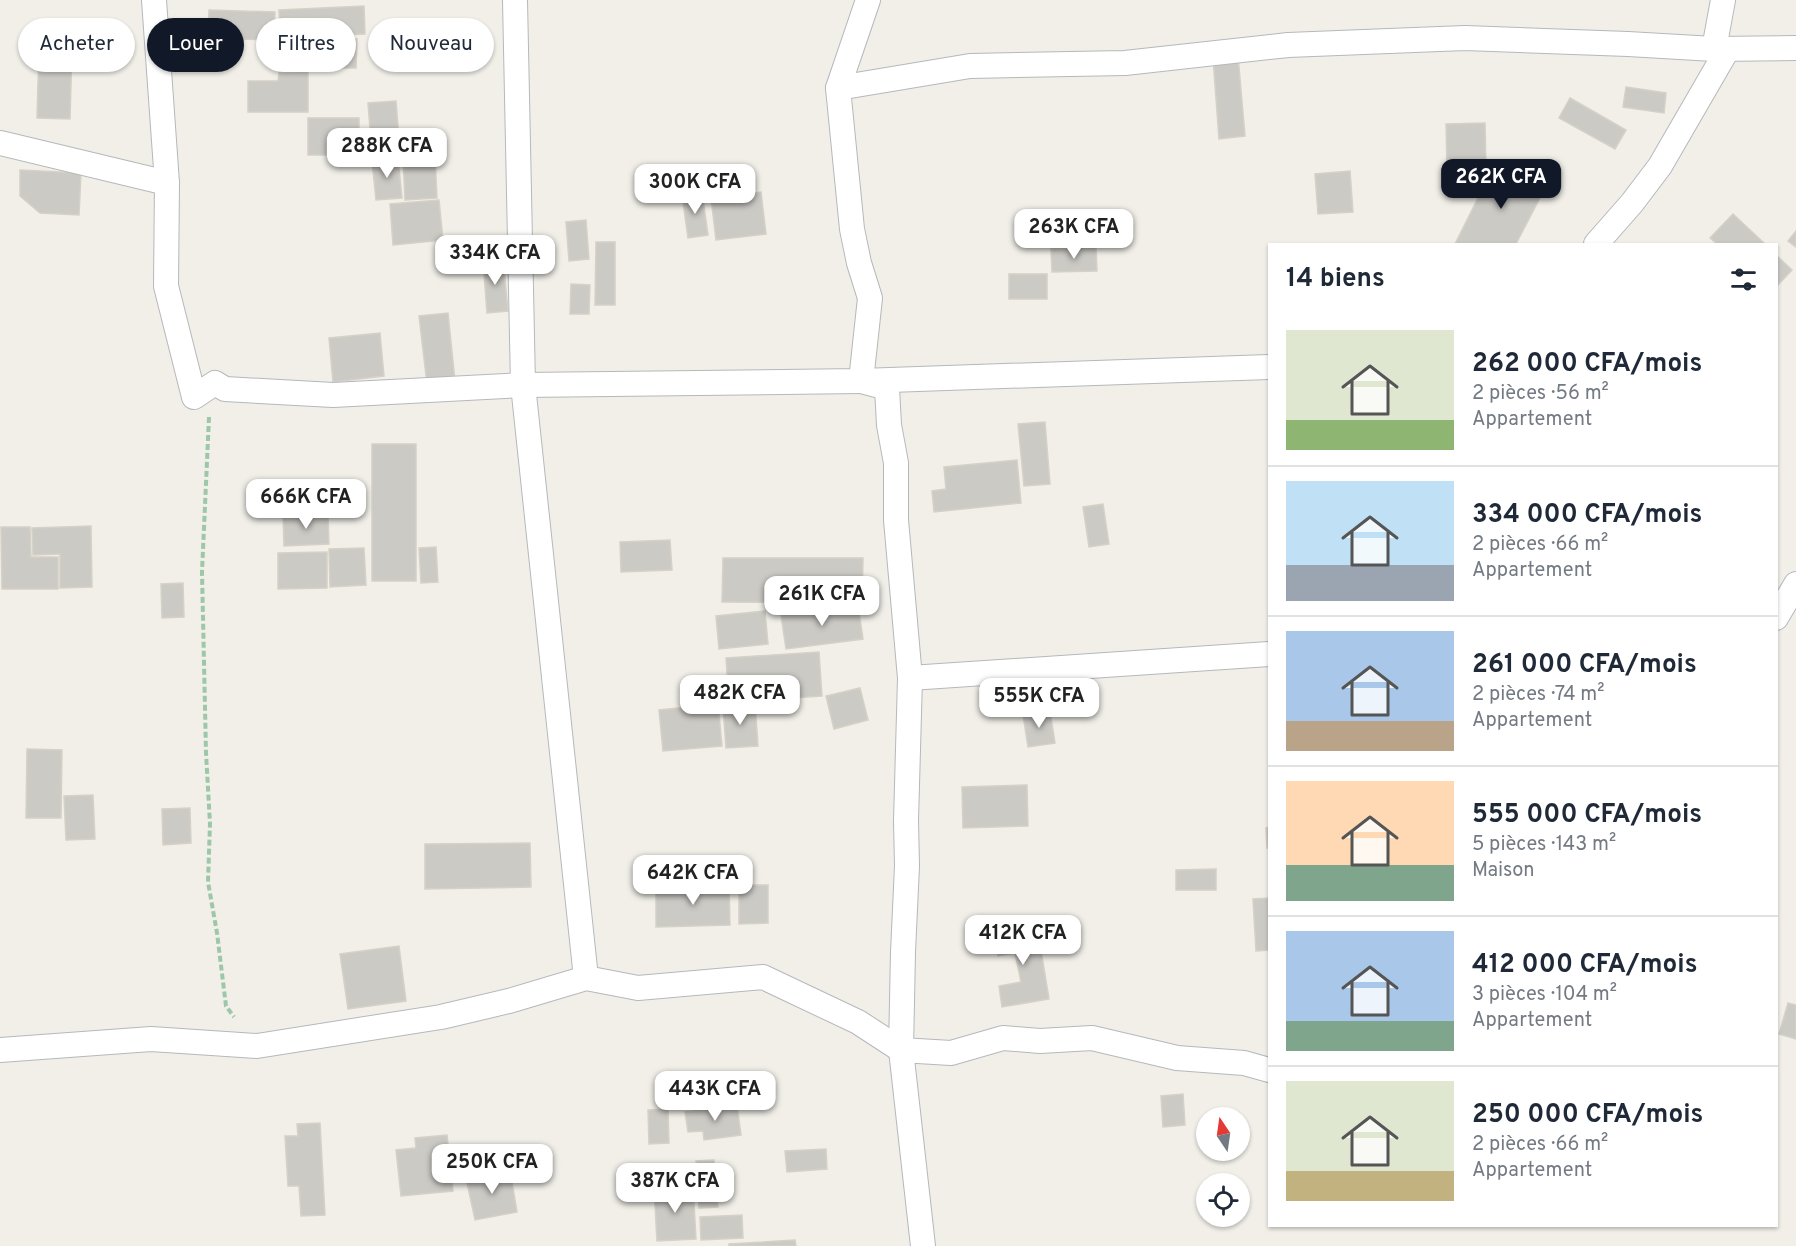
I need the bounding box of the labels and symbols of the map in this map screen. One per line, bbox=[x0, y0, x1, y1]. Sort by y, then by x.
pin: 288K CFA bbox=[325, 128, 449, 179]
pin: 262K CFA bbox=[1439, 159, 1563, 210]
pin: 300K CFA bbox=[633, 164, 757, 215]
pin: 263K CFA bbox=[1012, 209, 1136, 260]
pin: 334K CFA bbox=[433, 235, 557, 286]
pin: 666K CFA bbox=[244, 479, 368, 530]
pin: 261K CFA bbox=[760, 576, 884, 627]
pin: 482K CFA bbox=[678, 675, 802, 726]
pin: 555K CFA bbox=[977, 678, 1101, 729]
pin: 642K CFA bbox=[631, 855, 755, 906]
pin: 412K CFA bbox=[961, 915, 1085, 966]
pin: 443K CFA bbox=[653, 1071, 777, 1122]
north arrow bbox=[1196, 1107, 1250, 1161]
pin: 250K CFA bbox=[430, 1144, 554, 1195]
pin: 387K CFA bbox=[613, 1163, 737, 1214]

